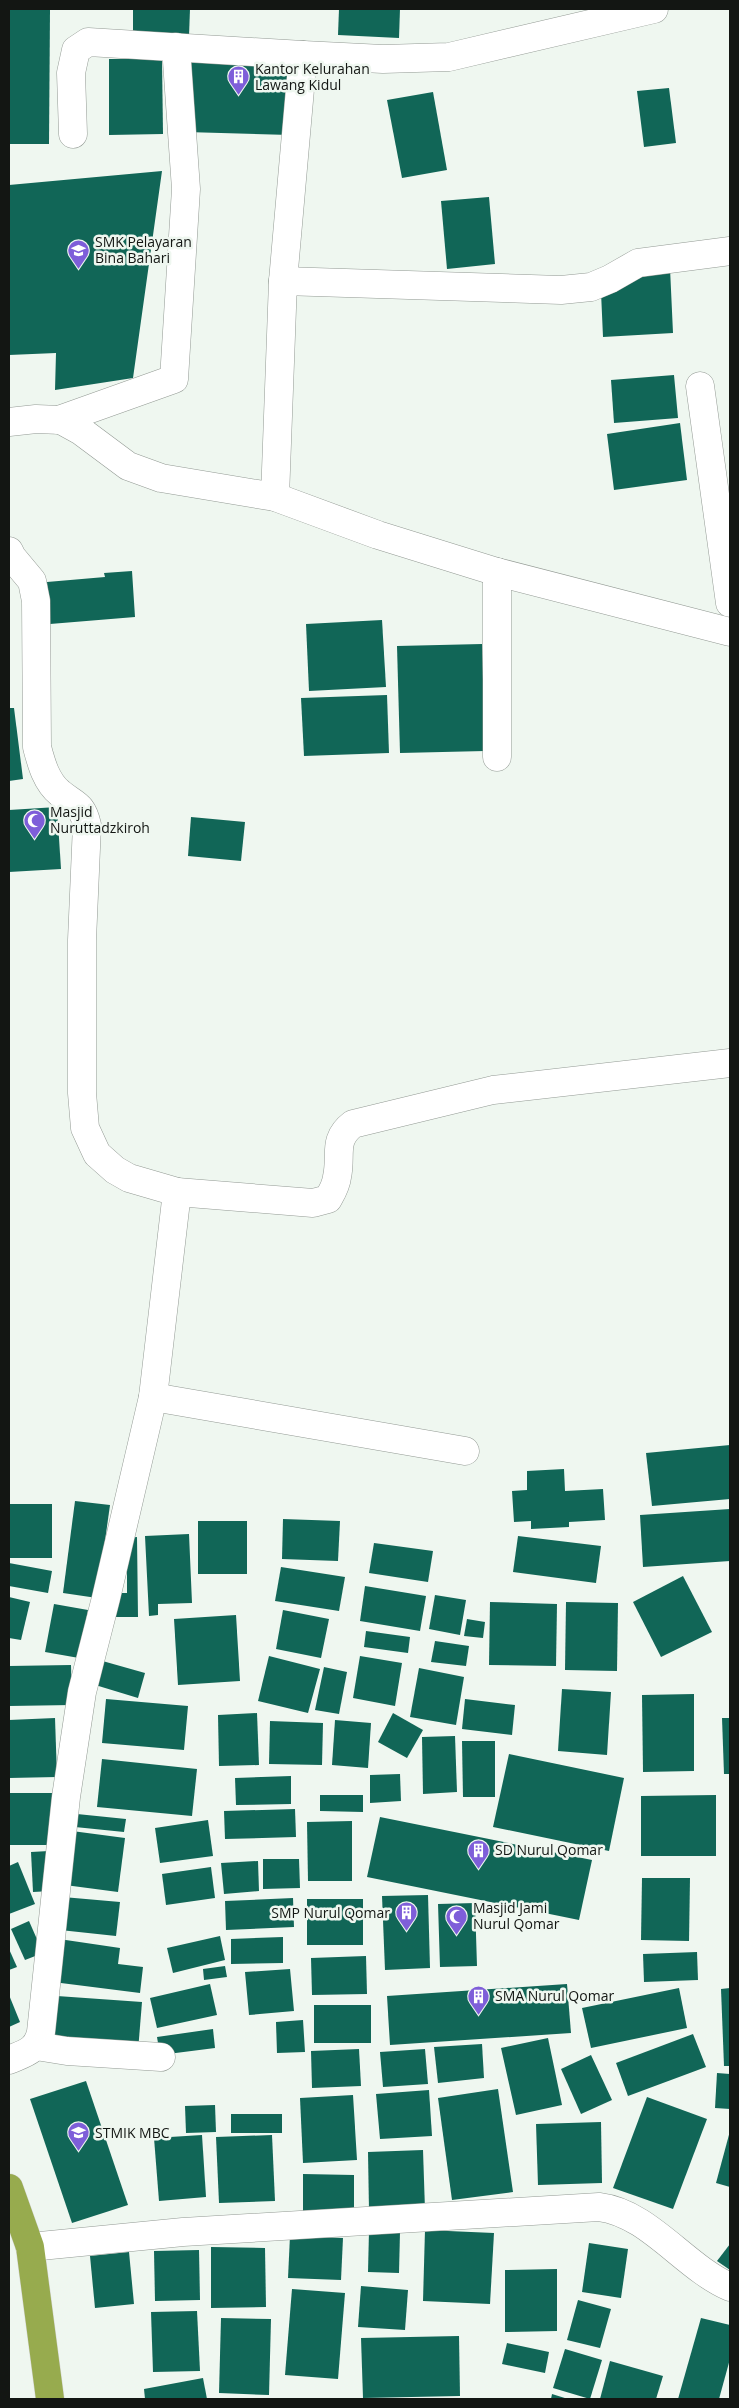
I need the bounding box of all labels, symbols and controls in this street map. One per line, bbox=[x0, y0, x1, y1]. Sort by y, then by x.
place label: Kantor Kelurahan Lawang Kidul bbox=[255, 59, 370, 94]
building icon: Kantor Kelurahan Lawang Kidul bbox=[227, 65, 251, 96]
place label: SMK Pelayaran Bina Bahari bbox=[95, 232, 192, 267]
school or university icon: SMK Pelayaran Bina Bahari bbox=[67, 238, 91, 269]
place label: Masjid Nuruttadzkiroh bbox=[50, 802, 150, 837]
mosque icon: Masjid Nuruttadzkiroh bbox=[22, 808, 46, 839]
building icon: SD Nurul Qomar bbox=[467, 1838, 491, 1869]
place label: SD Nurul Qomar bbox=[495, 1840, 603, 1859]
place label: Masjid Jami Nurul Qomar bbox=[473, 1898, 560, 1933]
building icon: SMP Nurul Qomar bbox=[394, 1901, 418, 1932]
place label: SMP Nurul Qomar bbox=[271, 1903, 390, 1922]
mosque icon: Masjid Jami Nurul Qomar bbox=[445, 1904, 469, 1935]
building icon: SMA Nurul Qomar bbox=[467, 1984, 491, 2015]
place label: SMA Nurul Qomar bbox=[495, 1986, 614, 2005]
school or university icon: STMIK MBC bbox=[67, 2121, 91, 2152]
place label: STMIK MBC bbox=[95, 2123, 170, 2142]

